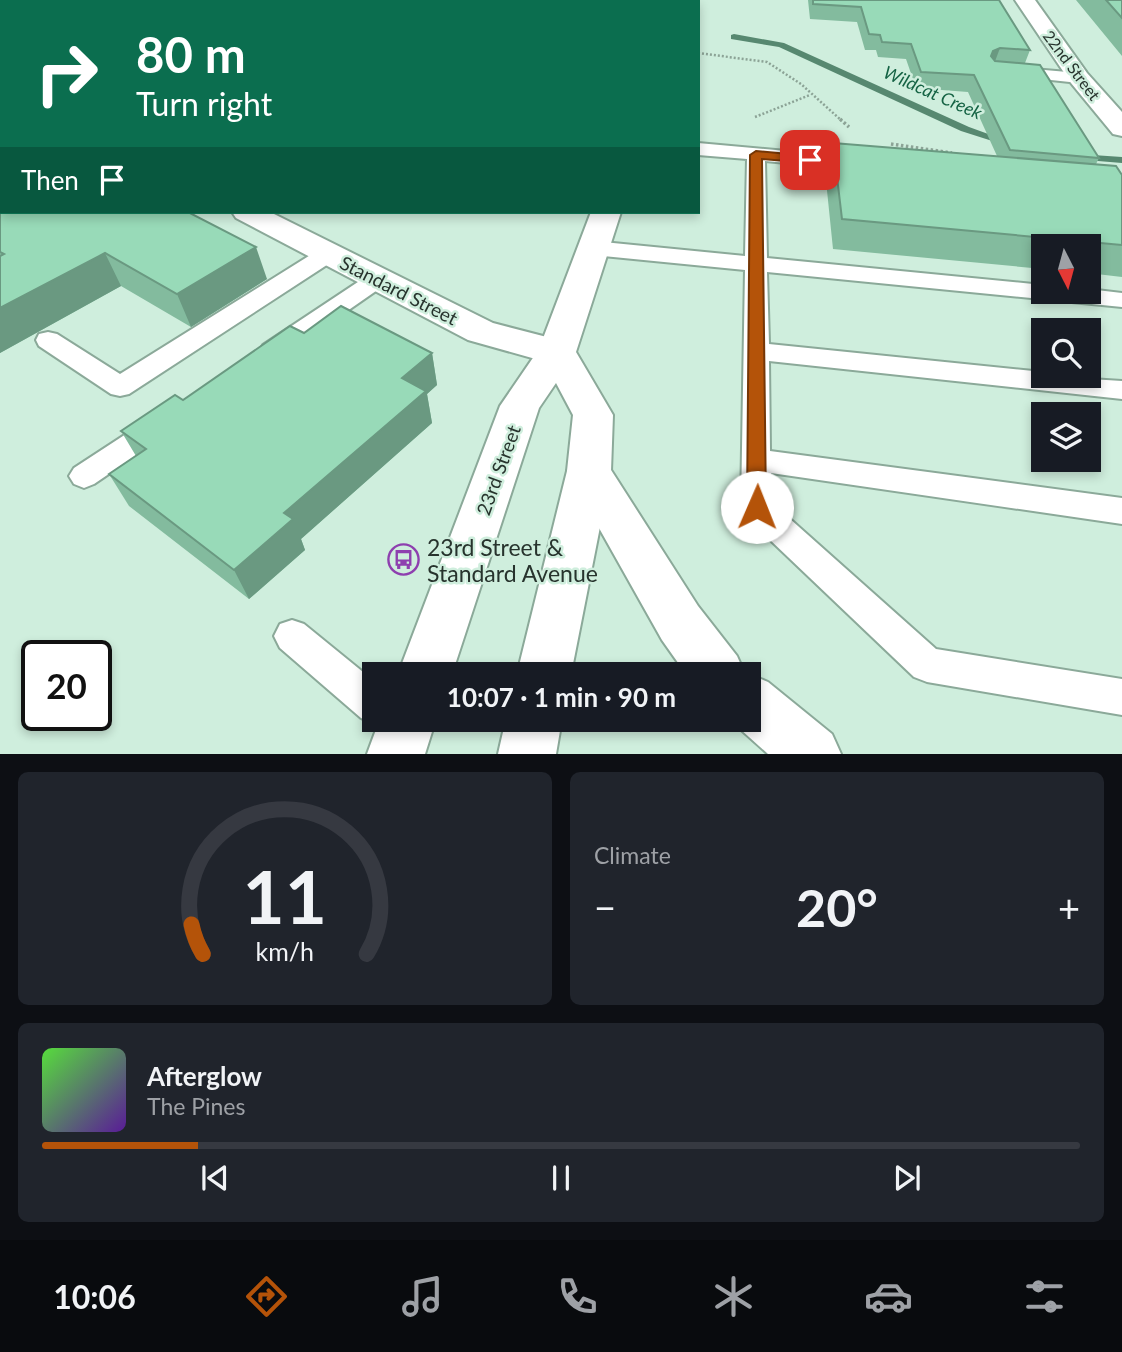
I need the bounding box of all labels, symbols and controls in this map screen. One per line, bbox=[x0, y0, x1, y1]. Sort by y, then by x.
text: 80 m bbox=[136, 25, 246, 83]
street label: 22nd Street bbox=[1040, 26, 1105, 104]
icon: right bbox=[21, 28, 112, 119]
water label: Wildcat Creek bbox=[880, 61, 986, 124]
text: Turn right bbox=[136, 84, 272, 123]
pin bbox=[780, 130, 840, 190]
icon: arrive bbox=[791, 141, 829, 179]
icon: arrive bbox=[93, 161, 131, 199]
text: Then bbox=[21, 164, 79, 196]
north arrow bbox=[1031, 234, 1101, 304]
map controls bbox=[1031, 234, 1101, 472]
street label: Standard Street bbox=[336, 250, 462, 330]
button: search bbox=[1031, 318, 1101, 388]
button: layers bbox=[1031, 402, 1101, 472]
street label: 23rd Street bbox=[471, 422, 525, 518]
position arrow bbox=[720, 470, 794, 544]
place label: 23rd Street & Standard Avenue bbox=[427, 533, 598, 587]
bus stop icon: 23rd Street & Standard Avenue bbox=[387, 543, 421, 577]
speed limit sign: 20 bbox=[21, 640, 112, 731]
text: 10:07 · 1 min · 90 m bbox=[447, 681, 676, 713]
text: Climate bbox=[594, 841, 671, 869]
text: 11 bbox=[243, 853, 327, 941]
text: 20° bbox=[796, 876, 878, 938]
text: − bbox=[594, 884, 616, 930]
text: + bbox=[1058, 884, 1080, 930]
text: km/h bbox=[256, 936, 314, 966]
text: Afterglow bbox=[147, 1060, 262, 1092]
text: The Pines bbox=[147, 1092, 245, 1120]
icon: previous bbox=[196, 1159, 234, 1197]
icon: pause bbox=[542, 1159, 580, 1197]
icon: next bbox=[888, 1159, 926, 1197]
icon: directions bbox=[242, 1272, 291, 1321]
icon: music bbox=[398, 1272, 447, 1321]
icon: phone bbox=[553, 1272, 602, 1321]
icon: climate bbox=[709, 1272, 758, 1321]
icon: car bbox=[864, 1272, 913, 1321]
icon: filters bbox=[1020, 1272, 1069, 1321]
text: 10:06 bbox=[53, 1277, 136, 1316]

